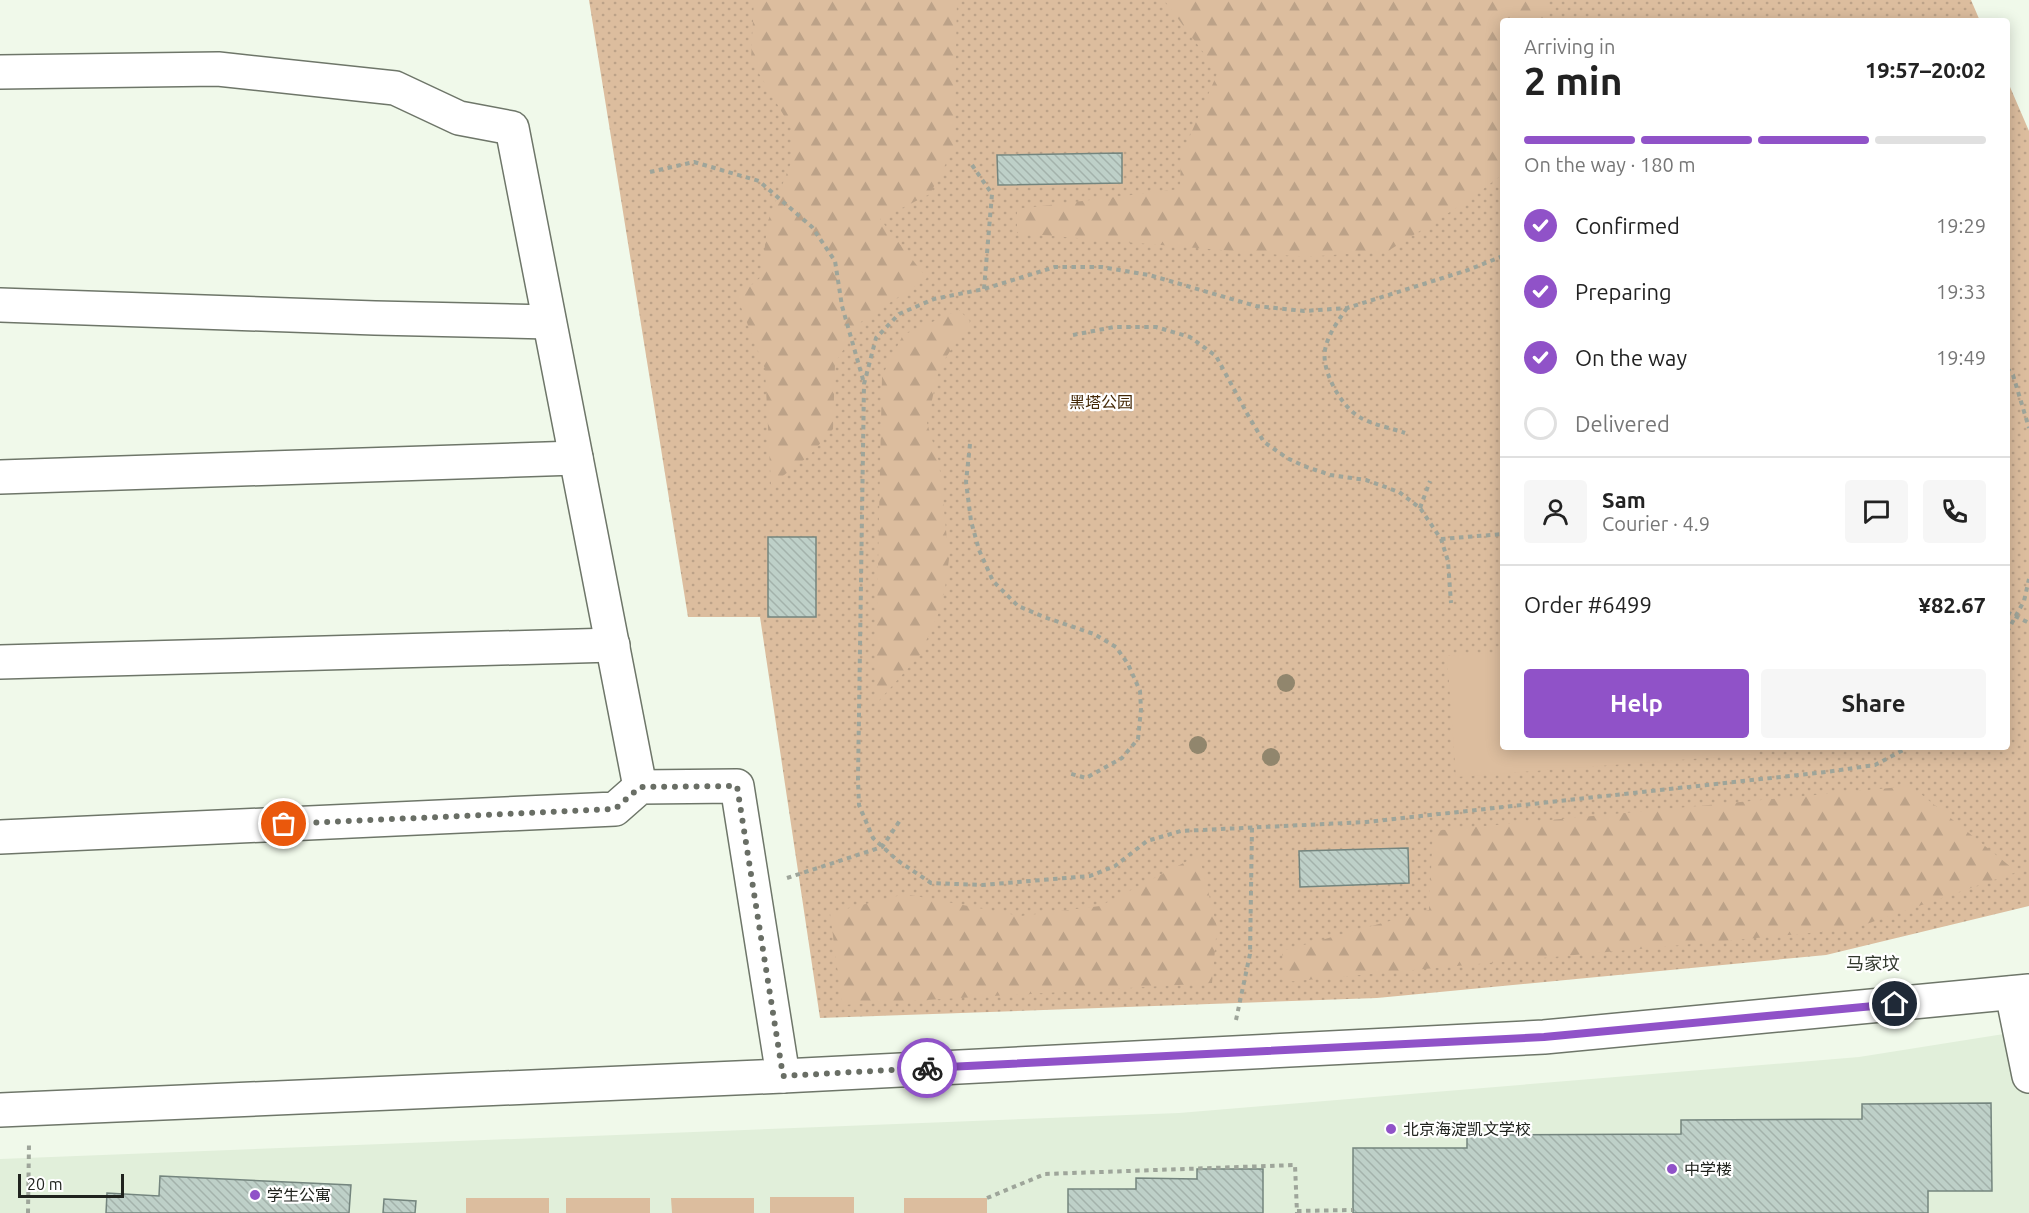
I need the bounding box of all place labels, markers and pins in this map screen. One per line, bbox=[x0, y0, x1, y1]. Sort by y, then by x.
pin bbox=[258, 798, 309, 849]
pin bbox=[1869, 978, 1920, 1029]
place label: 北京海淀凯文学校 bbox=[1403, 1120, 1531, 1138]
marker: 北京海淀凯文学校 bbox=[1384, 1122, 1398, 1136]
place label: 中学楼 bbox=[1684, 1160, 1732, 1178]
marker: 中学楼 bbox=[1665, 1162, 1679, 1176]
place label: 学生公寓 bbox=[267, 1186, 331, 1204]
marker: 学生公寓 bbox=[248, 1188, 262, 1202]

